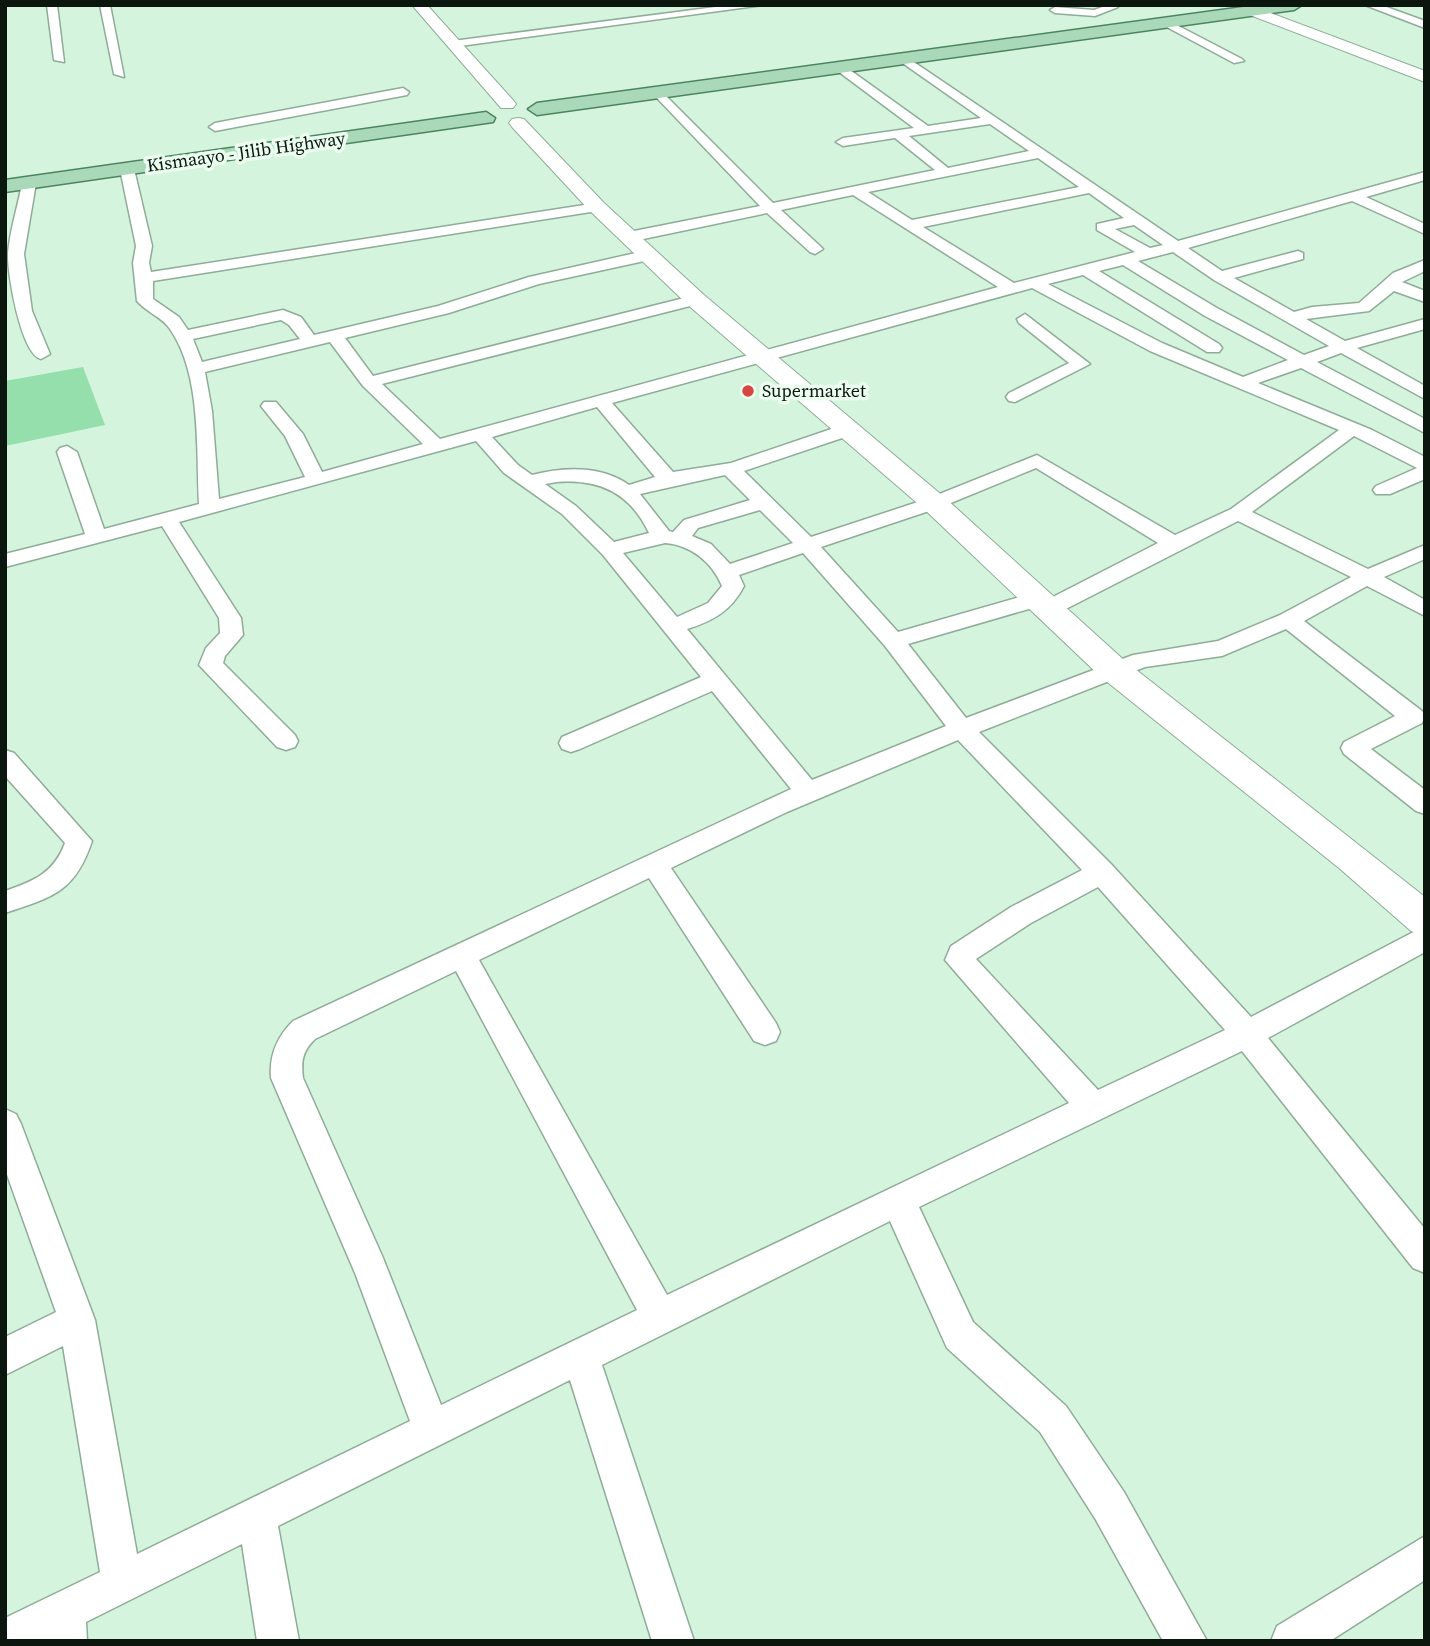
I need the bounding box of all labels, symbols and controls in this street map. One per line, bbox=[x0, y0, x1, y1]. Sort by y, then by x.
street label: Kismaayo - Jilib Highway bbox=[145, 125, 348, 178]
place label: Supermarket bbox=[762, 378, 866, 403]
marker: Supermarket bbox=[740, 383, 756, 399]

